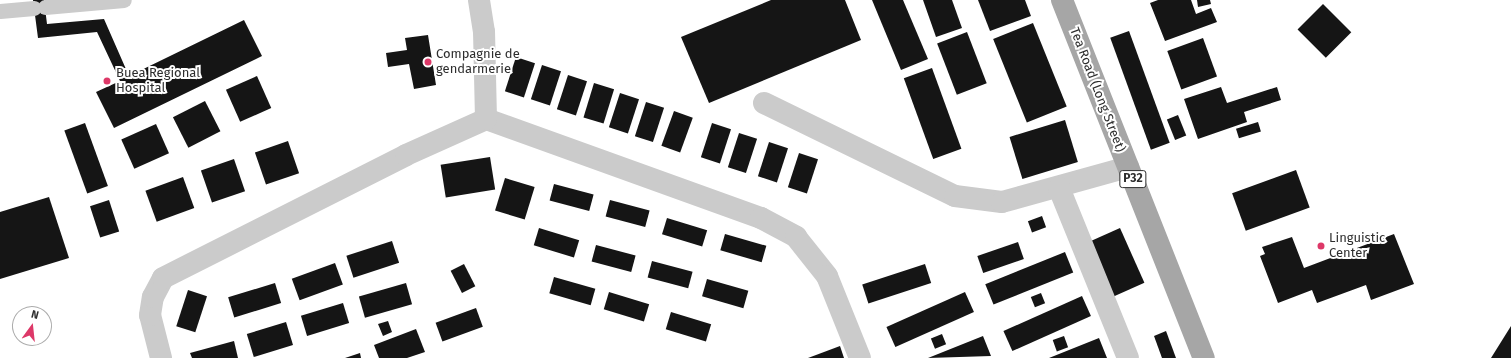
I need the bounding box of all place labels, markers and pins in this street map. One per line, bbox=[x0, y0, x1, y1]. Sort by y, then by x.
place label: Compagnie de gendarmerie bbox=[436, 47, 520, 78]
marker: Compagnie de gendarmerie bbox=[423, 57, 433, 67]
place label: Buea Regional Hospital bbox=[116, 66, 200, 97]
marker: Buea Regional Hospital bbox=[101, 75, 113, 87]
place label: Linguistic Center bbox=[1329, 231, 1385, 262]
marker: Linguistic Center bbox=[1316, 241, 1326, 251]

